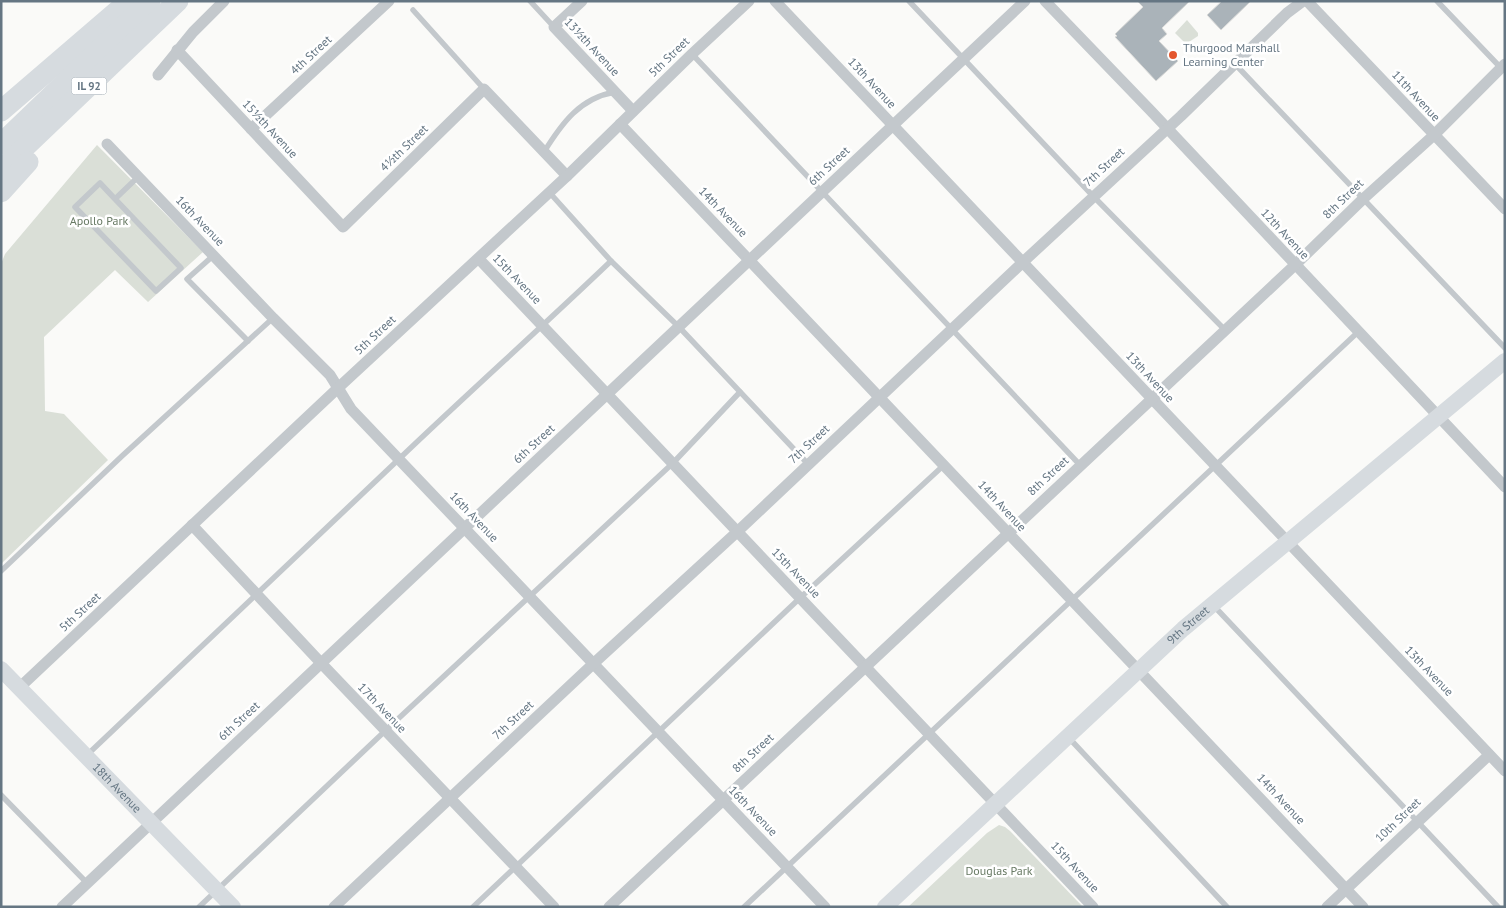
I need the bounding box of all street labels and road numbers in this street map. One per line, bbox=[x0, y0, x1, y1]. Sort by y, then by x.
street label: 13½th Avenue bbox=[562, 14, 623, 79]
street label: 4th Street bbox=[287, 32, 334, 78]
street label: 5th Street bbox=[645, 34, 692, 80]
street label: 13th Avenue bbox=[845, 54, 900, 111]
street label: 11th Avenue bbox=[1389, 67, 1444, 124]
road number: IL 92 bbox=[72, 78, 106, 94]
street label: 15½th Avenue bbox=[240, 96, 301, 161]
street label: 4½th Street bbox=[376, 121, 431, 174]
street label: 6th Street bbox=[805, 143, 852, 189]
street label: 7th Street bbox=[1080, 144, 1127, 189]
street label: 8th Street bbox=[1319, 176, 1366, 222]
street label: 14th Avenue bbox=[696, 183, 751, 240]
street label: 16th Avenue bbox=[173, 192, 228, 249]
street label: 12th Avenue bbox=[1258, 205, 1313, 262]
street label: 15th Avenue bbox=[490, 250, 545, 307]
street label: 5th Street bbox=[351, 312, 398, 358]
street label: 13th Avenue bbox=[1123, 348, 1178, 405]
street label: 6th Street bbox=[510, 421, 557, 467]
street label: 7th Street bbox=[785, 421, 832, 466]
street label: 8th Street bbox=[1024, 453, 1071, 499]
street label: 14th Avenue bbox=[975, 477, 1030, 534]
street label: 16th Avenue bbox=[447, 488, 502, 545]
street label: 15th Avenue bbox=[769, 544, 824, 601]
street label: 5th Street bbox=[56, 589, 103, 635]
street label: 9th Street bbox=[1164, 602, 1212, 647]
street label: 13th Avenue bbox=[1402, 642, 1457, 699]
street label: 17th Avenue bbox=[355, 680, 410, 736]
street label: 7th Street bbox=[489, 697, 536, 742]
street label: 6th Street bbox=[215, 698, 262, 744]
street label: 8th Street bbox=[729, 730, 776, 776]
street label: 18th Avenue bbox=[89, 759, 145, 816]
street label: 14th Avenue bbox=[1254, 770, 1309, 827]
street label: 16th Avenue bbox=[726, 782, 781, 839]
street label: 10th Street bbox=[1372, 794, 1424, 845]
street label: 15th Avenue bbox=[1048, 838, 1103, 895]

